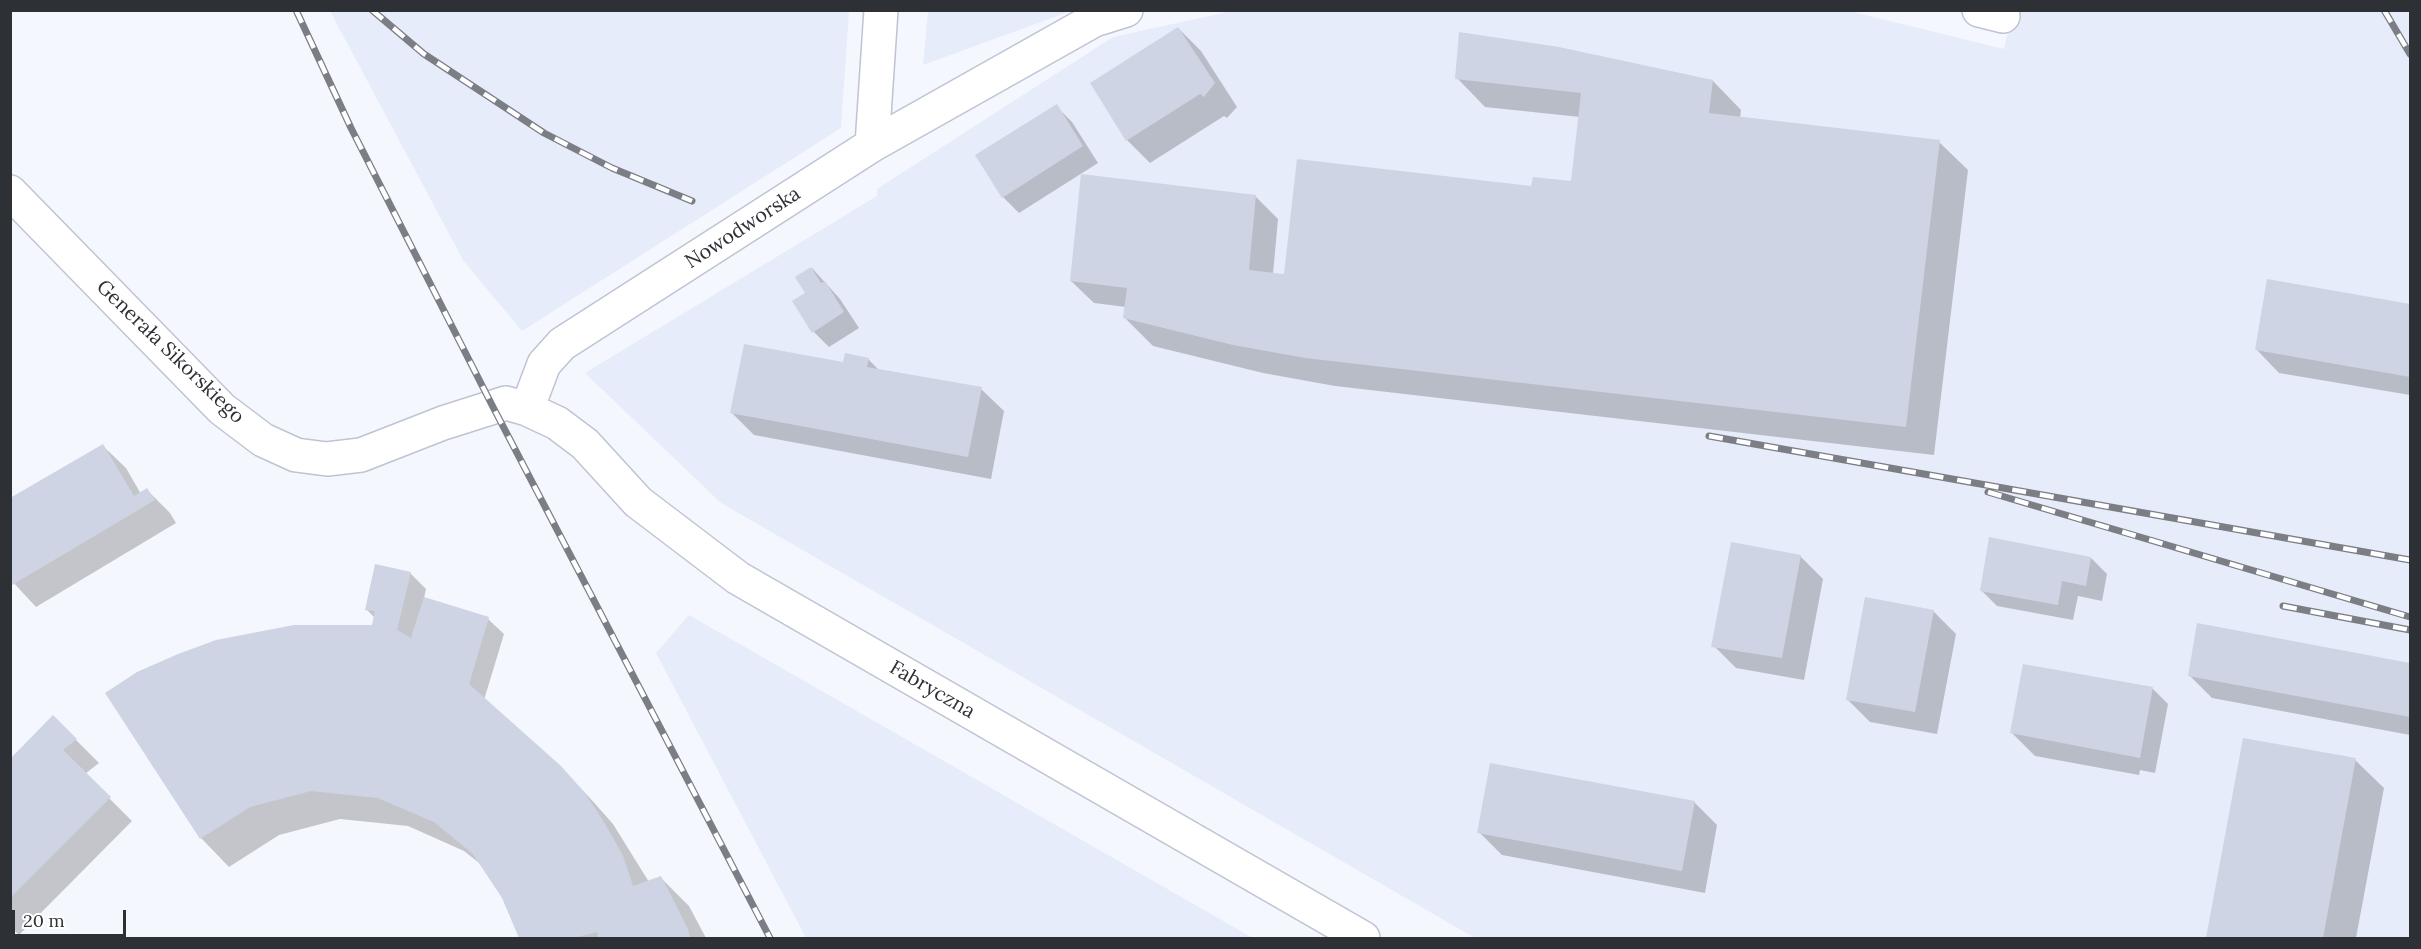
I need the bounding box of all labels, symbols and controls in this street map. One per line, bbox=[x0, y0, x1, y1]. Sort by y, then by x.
street label: Nowodworska bbox=[681, 182, 805, 274]
street label: Generała Sikorskiego bbox=[91, 275, 249, 429]
street label: Fabryczna bbox=[885, 656, 979, 724]
scale bar bbox=[15, 898, 129, 936]
text: 20 m bbox=[23, 909, 65, 932]

